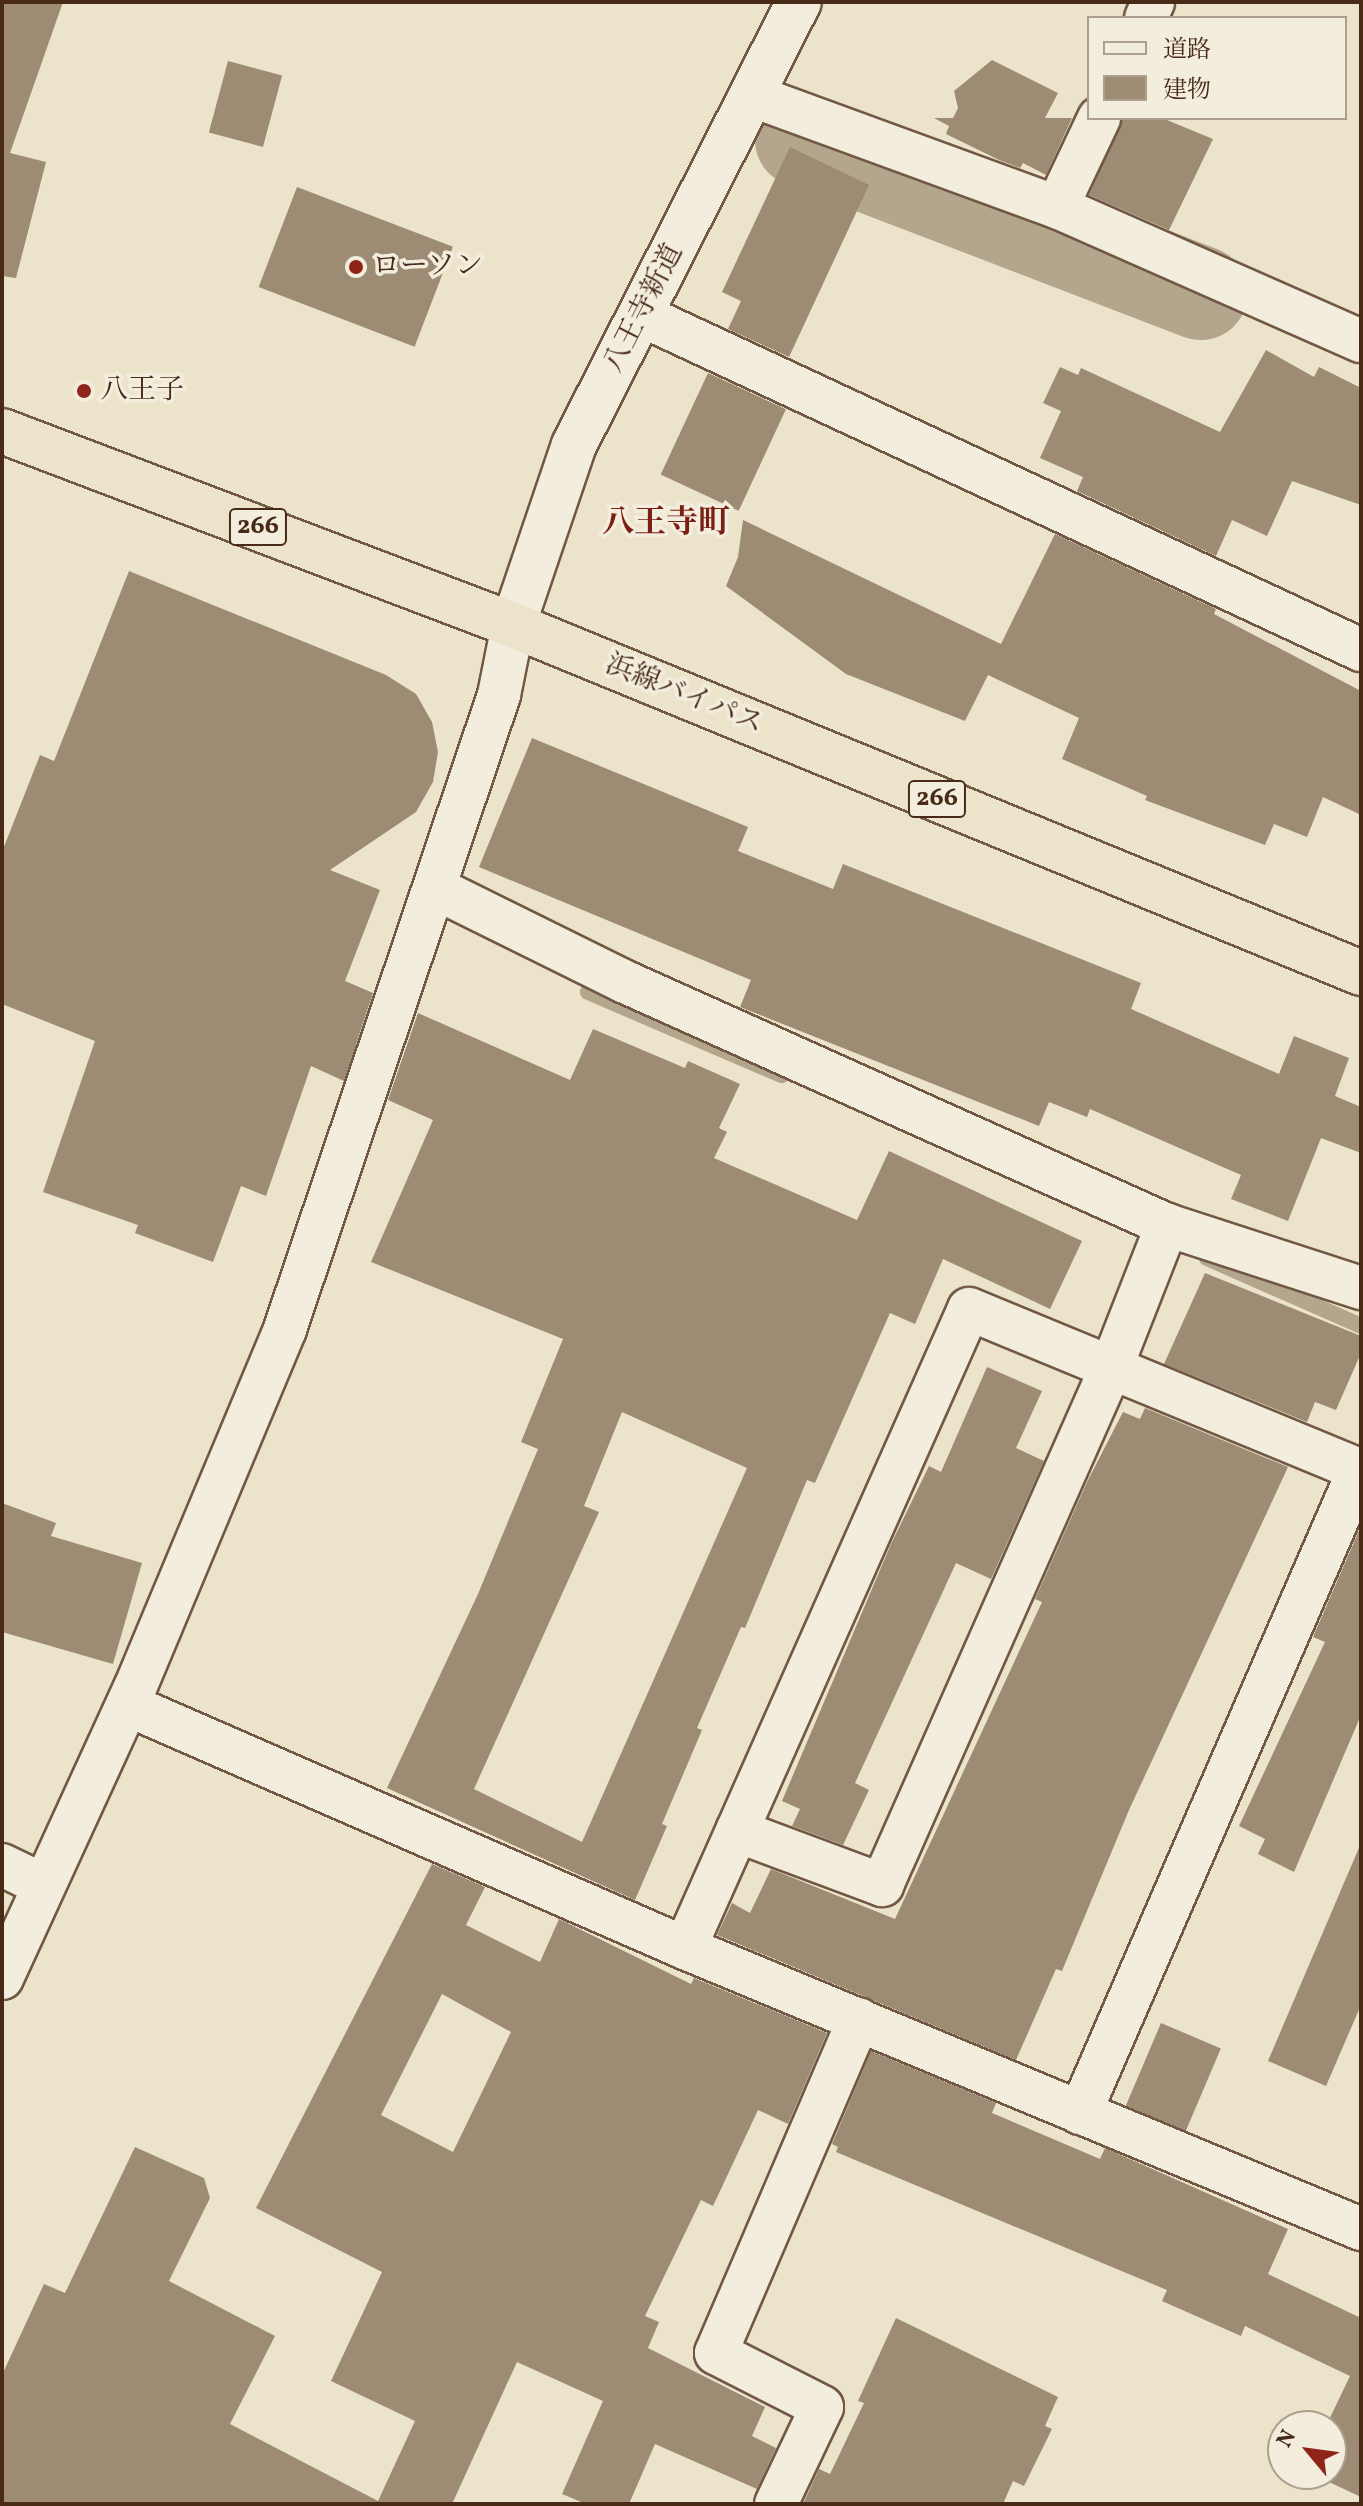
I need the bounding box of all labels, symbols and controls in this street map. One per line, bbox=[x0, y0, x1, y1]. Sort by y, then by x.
legend bbox=[1087, 16, 1347, 120]
text: 道路 bbox=[1163, 34, 1211, 68]
text: 建物 bbox=[1163, 74, 1211, 108]
street label: 八王寺新道 bbox=[597, 239, 691, 379]
place label: ローソン bbox=[372, 250, 484, 284]
marker: ローソン bbox=[347, 258, 365, 276]
place label: 八王子 bbox=[100, 374, 184, 408]
marker: 八王子 bbox=[75, 382, 93, 400]
road number: 266 bbox=[228, 505, 288, 549]
district label: 八王寺町 bbox=[602, 505, 730, 543]
street label: 浜線バイパス bbox=[600, 648, 768, 742]
road number: 266 bbox=[907, 777, 967, 821]
north arrow bbox=[1267, 2410, 1347, 2490]
text: N bbox=[1270, 2425, 1305, 2454]

